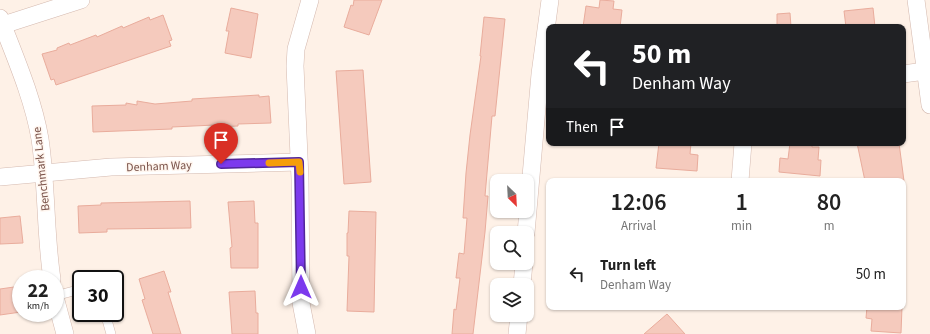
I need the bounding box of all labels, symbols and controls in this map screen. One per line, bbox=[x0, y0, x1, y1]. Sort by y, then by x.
text: 50 m bbox=[632, 34, 691, 74]
icon: left bbox=[566, 40, 618, 92]
text: Denham Way bbox=[632, 71, 731, 96]
icon: arrive bbox=[606, 116, 628, 138]
text: Then bbox=[566, 117, 598, 138]
pin bbox=[204, 123, 238, 164]
street label: Benchmark Lane bbox=[29, 126, 54, 212]
icon: arrive bbox=[210, 129, 232, 151]
street label: Denham Way bbox=[126, 157, 193, 176]
north arrow bbox=[490, 174, 534, 218]
map controls bbox=[490, 174, 534, 322]
text: 12:06 bbox=[611, 185, 666, 220]
text: 1 bbox=[735, 185, 748, 220]
text: 80 bbox=[817, 185, 841, 220]
text: Arrival bbox=[621, 217, 656, 235]
text: min bbox=[731, 217, 752, 235]
text: m bbox=[824, 217, 834, 235]
button: search bbox=[490, 226, 534, 270]
text: Turn left bbox=[600, 255, 656, 276]
icon: left bbox=[566, 263, 588, 285]
text: 50 m bbox=[856, 264, 886, 285]
position arrow bbox=[280, 266, 322, 308]
speed limit sign: 30 bbox=[72, 270, 124, 322]
text: Denham Way bbox=[600, 276, 671, 294]
text: 22 bbox=[27, 277, 49, 305]
button: layers bbox=[490, 278, 534, 322]
text: km/h bbox=[27, 299, 49, 313]

